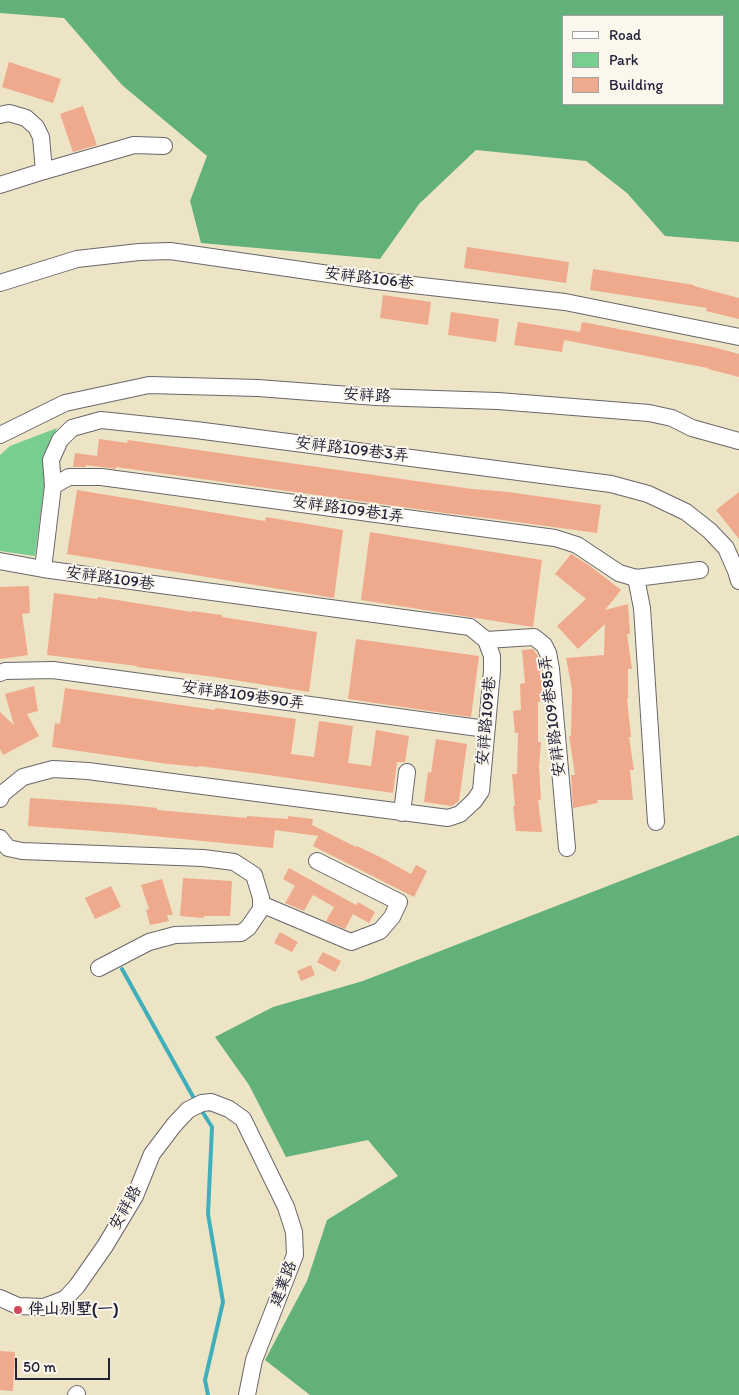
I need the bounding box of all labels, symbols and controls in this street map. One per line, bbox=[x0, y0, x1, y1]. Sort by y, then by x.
legend bbox=[562, 15, 724, 105]
text: Road bbox=[609, 26, 641, 44]
text: Park bbox=[609, 51, 639, 69]
text: Building bbox=[609, 76, 663, 94]
street label: 安祥路106巷 bbox=[323, 264, 415, 294]
street label: 安祥路 bbox=[343, 385, 391, 407]
street label: 安祥路109巷3弄 bbox=[294, 434, 410, 466]
street label: 安祥路109巷1弄 bbox=[291, 493, 405, 527]
street label: 安祥路109巷 bbox=[64, 563, 156, 595]
street label: 安祥路109巷85弄 bbox=[536, 654, 570, 778]
street label: 安祥路109巷 bbox=[474, 676, 500, 766]
street label: 安祥路109巷90弄 bbox=[180, 678, 306, 714]
street label: 安祥路 bbox=[106, 1182, 146, 1234]
street label: 建業路 bbox=[266, 1258, 302, 1310]
place label: 伴山別墅(一) bbox=[28, 1300, 118, 1320]
marker: 伴山別墅(一) bbox=[12, 1304, 24, 1316]
scale bar bbox=[18, 1348, 112, 1380]
text: 50 m bbox=[23, 1358, 56, 1376]

